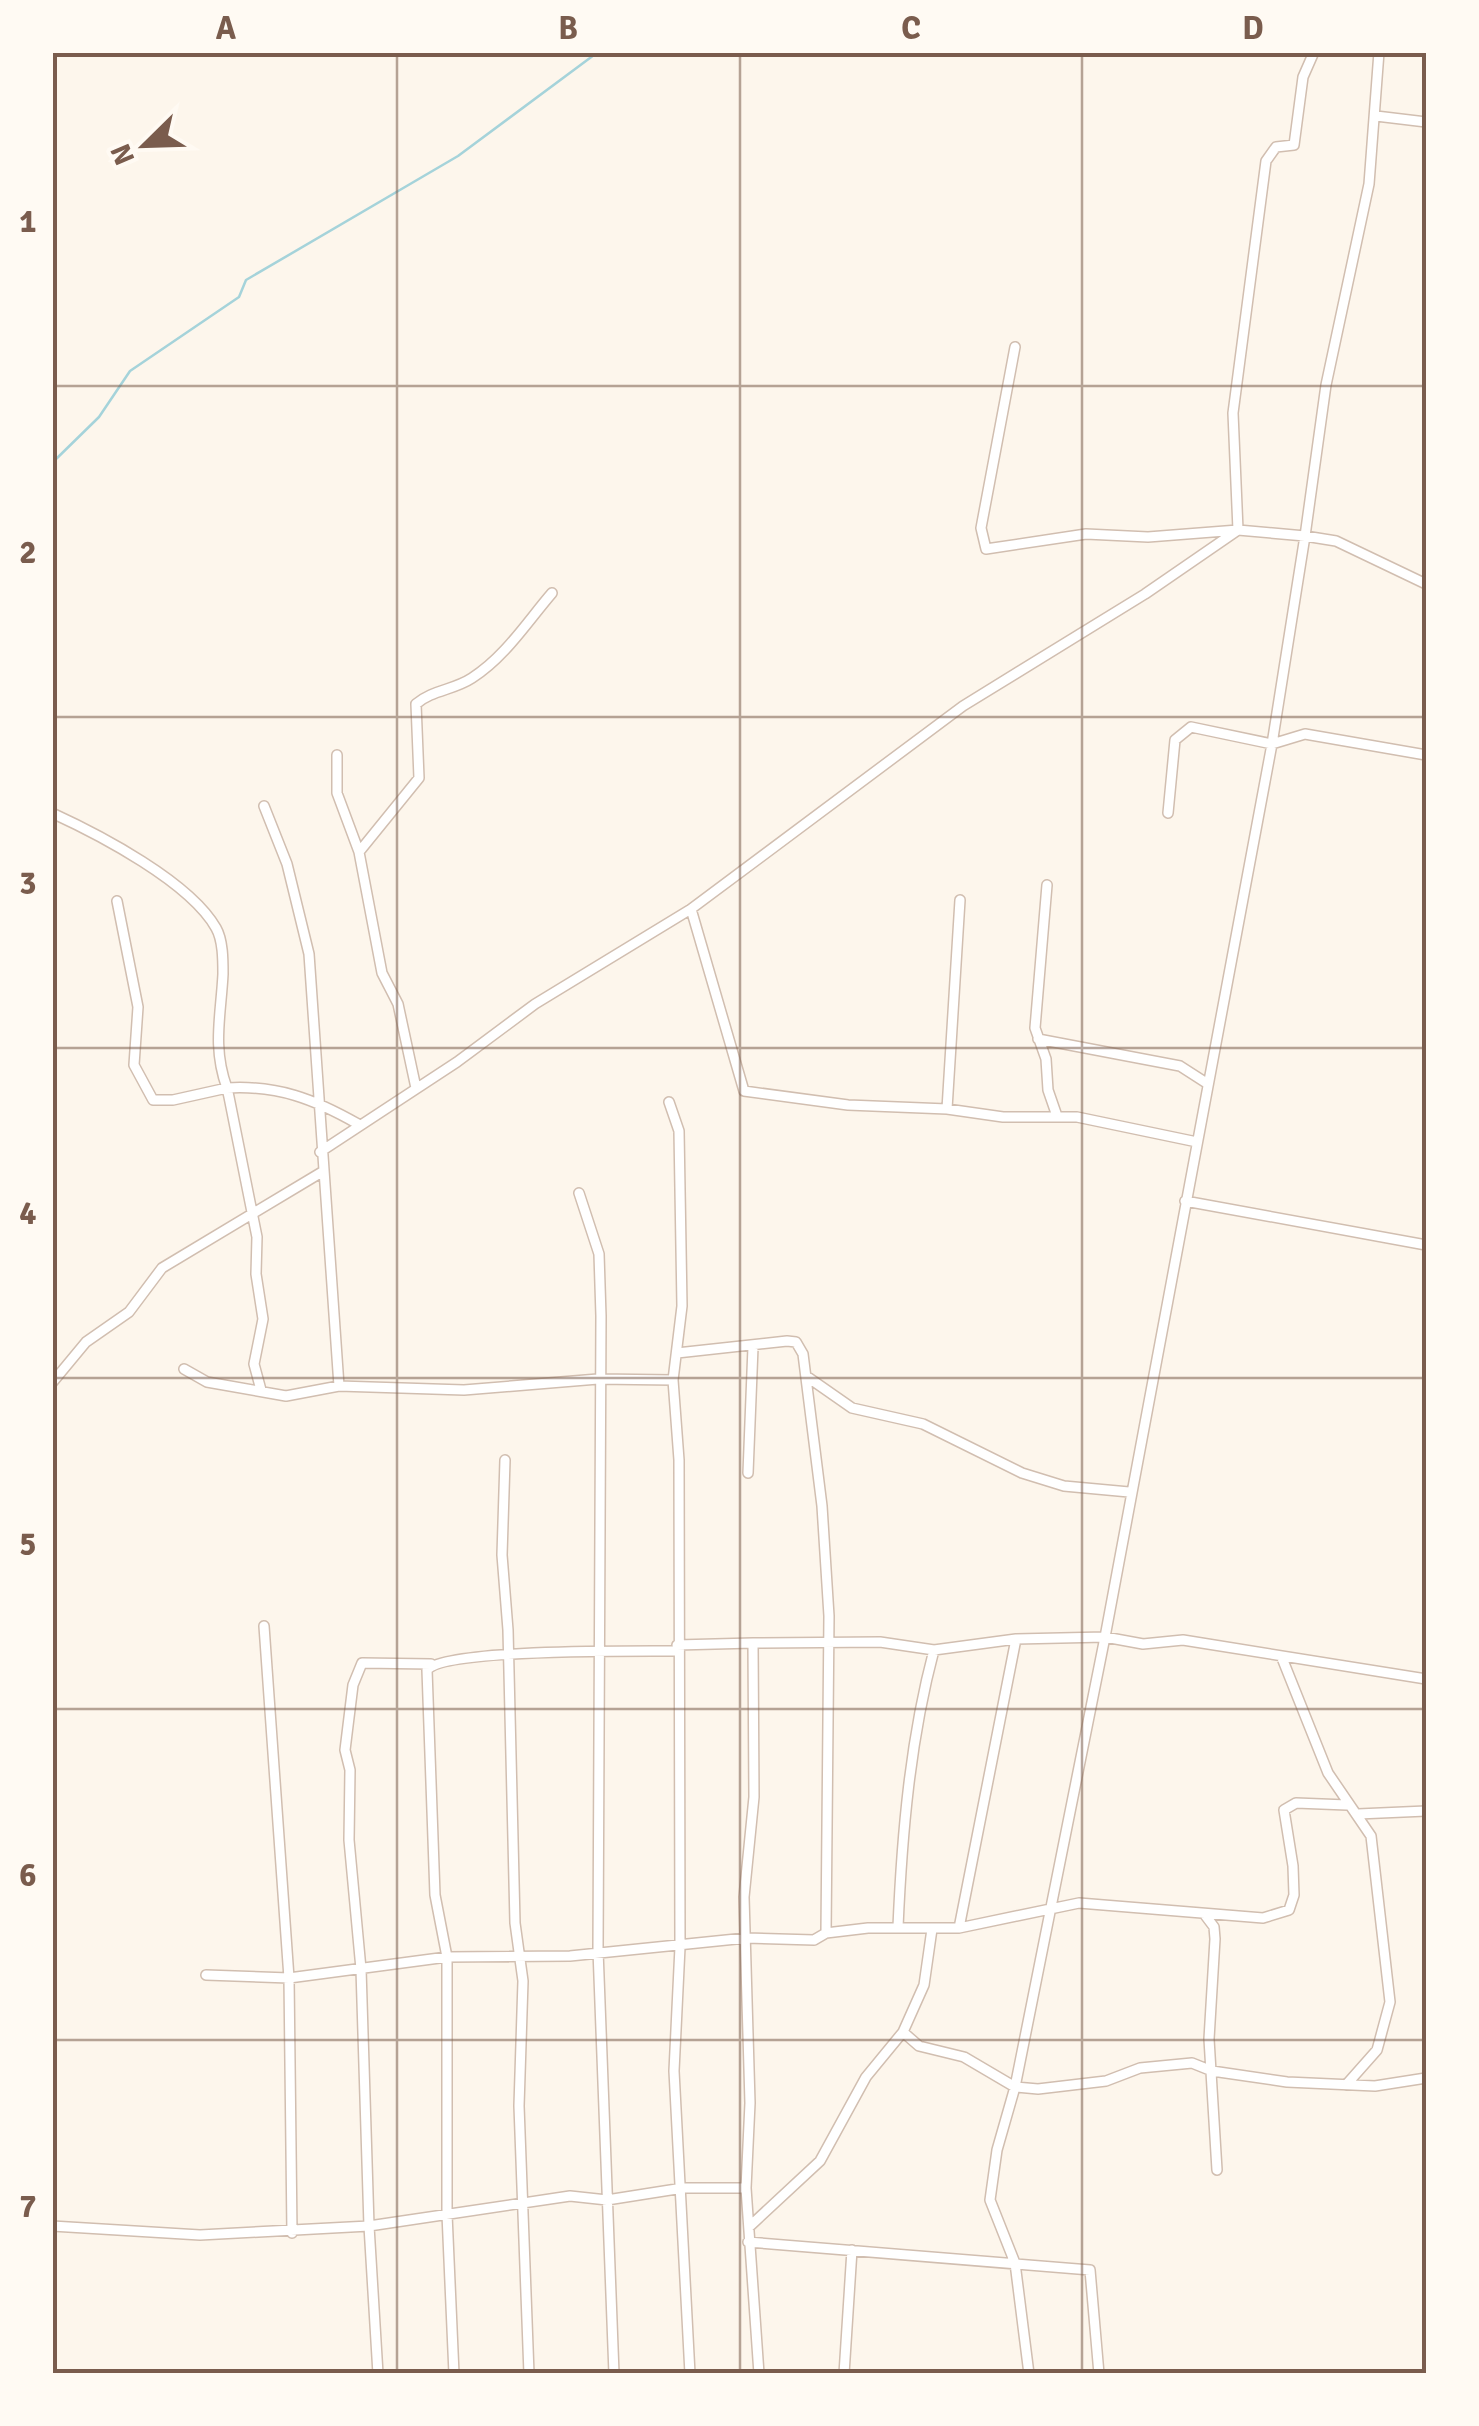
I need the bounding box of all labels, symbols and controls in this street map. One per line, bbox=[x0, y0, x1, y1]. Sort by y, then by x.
text: A bbox=[216, 9, 237, 48]
text: B bbox=[558, 9, 578, 48]
text: C bbox=[901, 9, 921, 48]
text: D bbox=[1242, 9, 1264, 48]
north arrow bbox=[95, 95, 195, 195]
text: N bbox=[103, 139, 142, 170]
text: 1 bbox=[19, 202, 37, 241]
text: 2 bbox=[19, 533, 37, 572]
text: 3 bbox=[19, 864, 37, 903]
text: 4 bbox=[19, 1194, 37, 1233]
text: 5 bbox=[19, 1525, 37, 1564]
text: 6 bbox=[19, 1856, 37, 1895]
text: 7 bbox=[19, 2187, 37, 2226]

